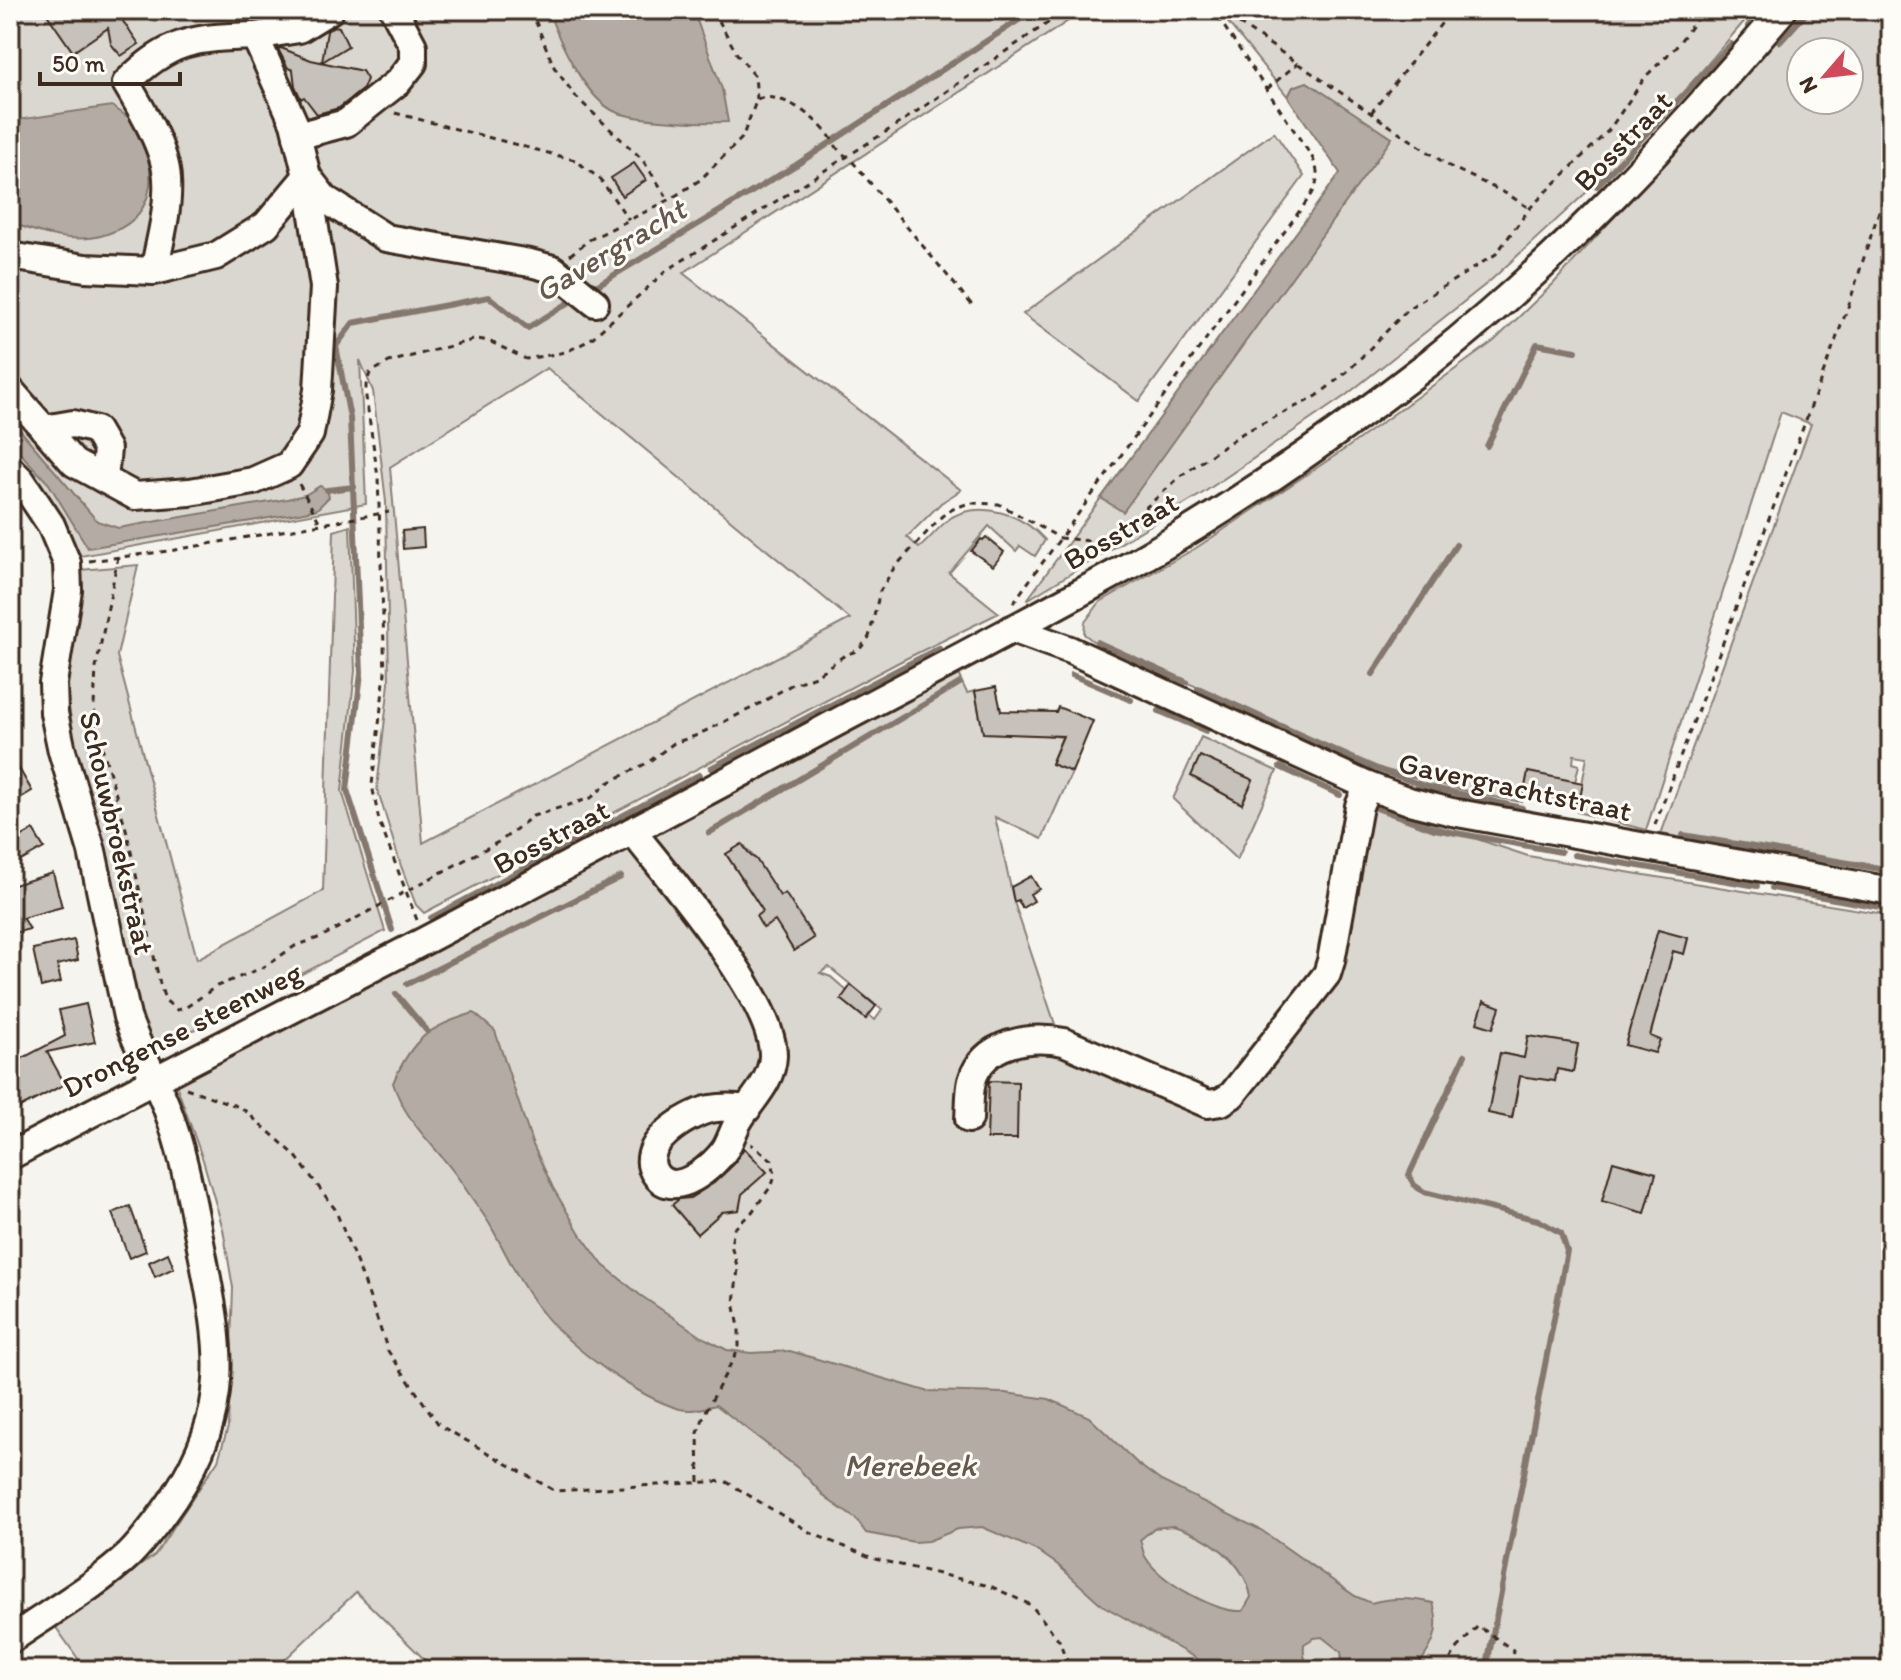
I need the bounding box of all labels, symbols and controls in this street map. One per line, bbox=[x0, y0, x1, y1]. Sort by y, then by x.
scale bar bbox=[40, 36, 180, 86]
north arrow bbox=[1785, 36, 1865, 116]
text: 50 m bbox=[52, 49, 105, 78]
text: N bbox=[1792, 72, 1823, 98]
street label: Bosstraat bbox=[1566, 82, 1680, 199]
water label: Gavergracht bbox=[527, 188, 695, 310]
street label: Bosstraat bbox=[1057, 483, 1185, 578]
street label: Schouwbroekstraat bbox=[72, 708, 163, 958]
street label: Gavergrachtstraat bbox=[1395, 744, 1635, 829]
street label: Bosstraat bbox=[486, 791, 615, 883]
street label: Drongense steenweg bbox=[56, 953, 308, 1106]
water label: Merebeek bbox=[844, 1446, 978, 1484]

